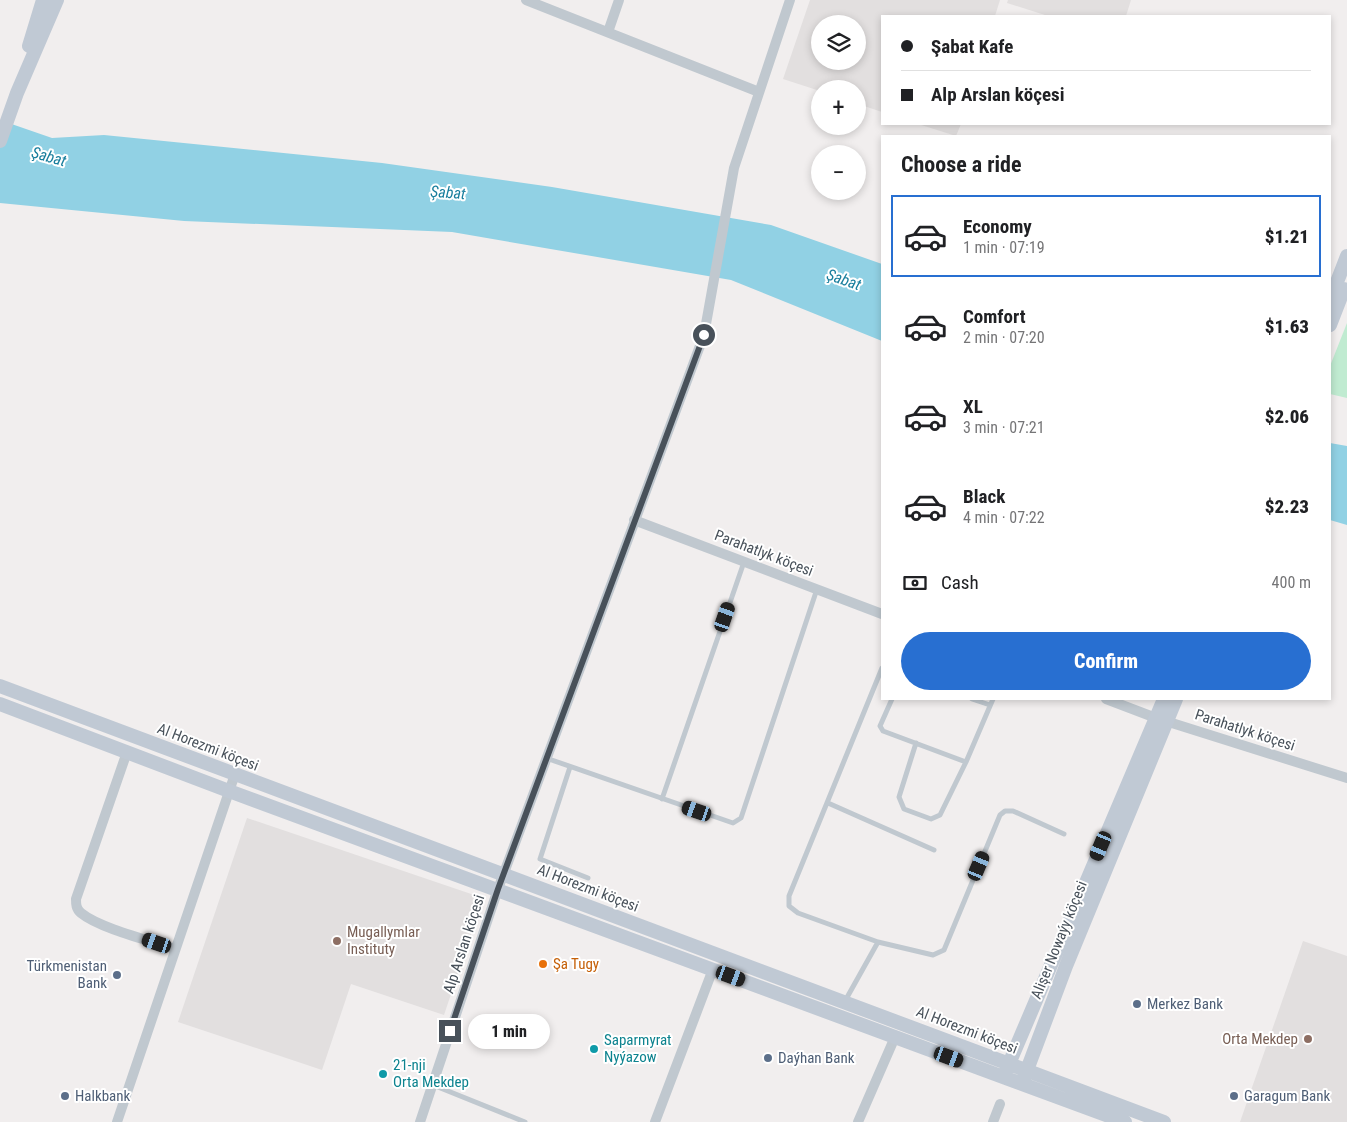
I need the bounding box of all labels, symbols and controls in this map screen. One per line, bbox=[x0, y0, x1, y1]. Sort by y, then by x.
map controls bbox=[811, 15, 866, 200]
button: layers bbox=[811, 15, 866, 70]
text: Şabat Kafe bbox=[931, 35, 1013, 58]
button: + bbox=[811, 80, 866, 135]
text: Alp Arslan köçesi bbox=[931, 83, 1064, 106]
water label: Şabat bbox=[29, 143, 69, 171]
button: − bbox=[811, 145, 866, 200]
text: Choose a ride bbox=[901, 152, 1022, 177]
water label: Şabat bbox=[430, 182, 467, 203]
icon: car bbox=[903, 214, 948, 259]
text: Economy bbox=[963, 215, 1032, 238]
text: $1.21 bbox=[1265, 225, 1309, 248]
text: 1 min · 07:19 bbox=[963, 238, 1045, 257]
water label: Şabat bbox=[824, 265, 864, 294]
icon: car bbox=[903, 304, 948, 349]
text: Comfort bbox=[963, 305, 1026, 328]
text: $1.63 bbox=[1265, 315, 1309, 338]
route start bbox=[693, 324, 715, 346]
text: 2 min · 07:20 bbox=[963, 328, 1045, 347]
icon: car bbox=[903, 394, 948, 439]
text: XL bbox=[963, 395, 983, 418]
text: $2.06 bbox=[1265, 405, 1309, 428]
text: 3 min · 07:21 bbox=[963, 418, 1045, 437]
icon: car bbox=[903, 484, 948, 529]
text: Black bbox=[963, 485, 1005, 508]
text: $2.23 bbox=[1265, 495, 1309, 518]
text: 4 min · 07:22 bbox=[963, 508, 1045, 527]
street label: Parahatlyk köçesi bbox=[712, 526, 816, 580]
icon: cash bbox=[901, 569, 929, 597]
text: Cash bbox=[941, 571, 979, 594]
text: 400 m bbox=[1272, 573, 1311, 592]
car bbox=[713, 600, 736, 634]
button: Confirm bbox=[901, 632, 1311, 690]
street label: Parahatlyk köçesi bbox=[1193, 705, 1297, 755]
street label: Al Horezmi köçesi bbox=[155, 719, 261, 775]
car bbox=[680, 799, 713, 823]
car bbox=[1088, 829, 1113, 863]
car bbox=[966, 849, 991, 883]
street label: Al Horezmi köçesi bbox=[535, 860, 641, 916]
street label: Alişer Nowaýy köçesi bbox=[1027, 878, 1091, 1002]
street label: Alp Arslan köçesi bbox=[440, 892, 488, 996]
place label: Mugallymlar Instituty bbox=[347, 923, 420, 958]
car bbox=[140, 931, 173, 955]
marker: Mugallymlar Instituty bbox=[331, 935, 343, 947]
place label: Şa Tugy bbox=[553, 955, 599, 973]
place label: Türkmenistan Bank bbox=[27, 957, 107, 992]
marker: Şa Tugy bbox=[537, 958, 549, 970]
car bbox=[714, 964, 747, 988]
marker: Türkmenistan Bank bbox=[111, 969, 123, 981]
place label: Merkez Bank bbox=[1147, 995, 1223, 1013]
marker: Merkez Bank bbox=[1131, 998, 1143, 1010]
street label: Al Horezmi köçesi bbox=[914, 1002, 1020, 1058]
callout: 1 min bbox=[468, 1014, 550, 1048]
route end bbox=[439, 1020, 461, 1042]
text: 1 min bbox=[491, 1022, 527, 1041]
place label: Orta Mekdep bbox=[1222, 1030, 1298, 1048]
place label: Saparmyrat Nyýazow bbox=[604, 1031, 672, 1066]
marker: Orta Mekdep bbox=[1302, 1033, 1314, 1045]
marker: Saparmyrat Nyýazow bbox=[588, 1043, 600, 1055]
car bbox=[932, 1045, 965, 1069]
place label: Daýhan Bank bbox=[778, 1049, 855, 1067]
marker: Daýhan Bank bbox=[762, 1052, 774, 1064]
place label: 21-nji Orta Mekdep bbox=[393, 1056, 469, 1091]
marker: 21-nji Orta Mekdep bbox=[377, 1068, 389, 1080]
place label: Halkbank bbox=[75, 1087, 131, 1105]
place label: Garagum Bank bbox=[1244, 1087, 1331, 1105]
marker: Halkbank bbox=[59, 1090, 71, 1102]
marker: Garagum Bank bbox=[1228, 1090, 1240, 1102]

